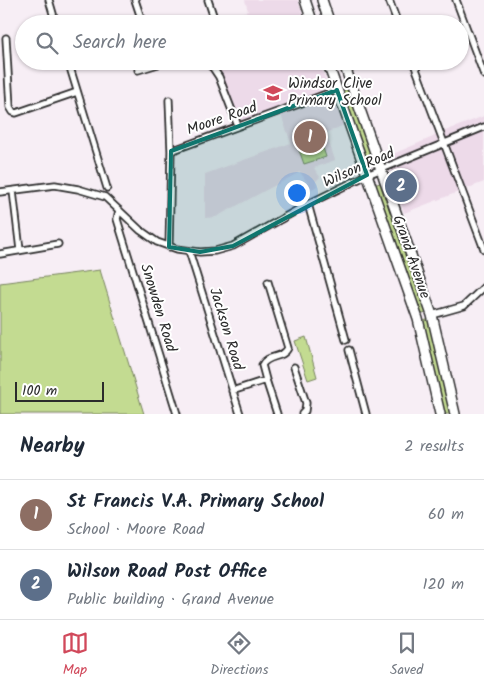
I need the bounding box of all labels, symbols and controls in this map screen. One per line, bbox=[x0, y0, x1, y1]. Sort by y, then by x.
search box bbox=[15, 15, 469, 70]
text: Search here bbox=[73, 28, 167, 58]
icon: search bbox=[33, 29, 61, 57]
place label: Windsor Clive Primary School bbox=[288, 72, 382, 113]
school or university icon: Windsor Clive Primary School bbox=[262, 82, 284, 104]
street label: Moore Road bbox=[183, 96, 261, 142]
pin: 1 bbox=[294, 118, 326, 156]
street label: Wilson Road bbox=[319, 141, 399, 194]
pin: 2 bbox=[385, 167, 417, 205]
your location bbox=[284, 180, 310, 206]
street label: Grand Avenue bbox=[386, 212, 437, 302]
street label: Snowden Road bbox=[133, 261, 183, 356]
street label: Jackson Road bbox=[202, 285, 250, 374]
scale bar bbox=[15, 379, 104, 402]
text: 100 m bbox=[22, 380, 57, 402]
text: Nearby bbox=[20, 430, 85, 463]
text: 2 results bbox=[404, 434, 464, 459]
text: St Francis V.A. Primary School bbox=[67, 487, 324, 517]
text: 1 bbox=[34, 502, 38, 527]
text: 60 m bbox=[428, 502, 464, 527]
text: School · Moore Road bbox=[67, 517, 204, 542]
text: Wilson Road Post Office bbox=[67, 557, 267, 587]
text: 2 bbox=[31, 572, 41, 597]
text: 120 m bbox=[423, 572, 464, 597]
text: Public building · Grand Avenue bbox=[67, 587, 274, 612]
tab: Map bbox=[61, 629, 89, 681]
tab: Directions bbox=[210, 629, 268, 681]
tab: Saved bbox=[390, 629, 423, 681]

